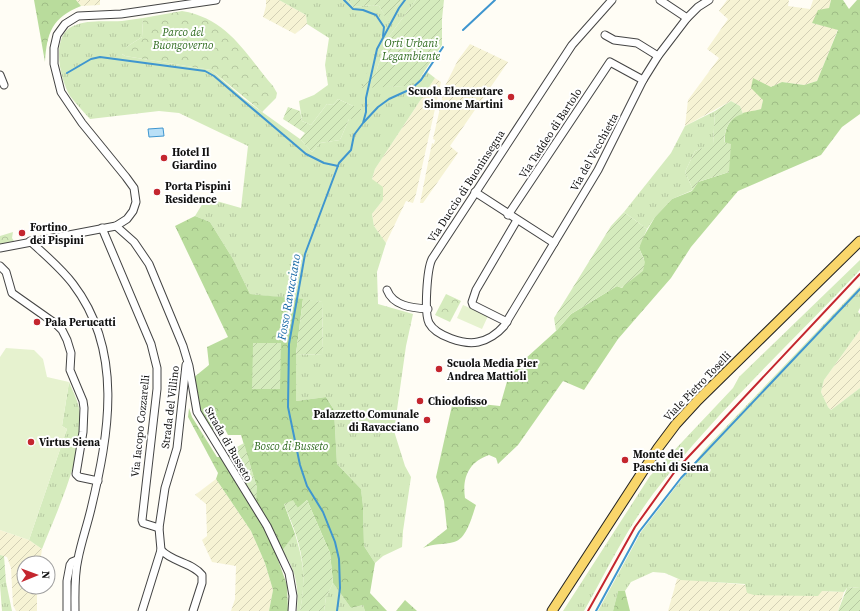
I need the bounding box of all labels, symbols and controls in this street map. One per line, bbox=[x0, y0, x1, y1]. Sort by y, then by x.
park label: Parco del Buongoverno bbox=[152, 25, 214, 53]
park label: Orti Urbani Legambiente bbox=[381, 36, 441, 64]
place label: Scuola Elementare Simone Martini bbox=[408, 84, 504, 112]
street label: Via Taddeo di Bartolo bbox=[516, 85, 585, 181]
marker: Scuola Elementare Simone Martini bbox=[506, 92, 516, 102]
street label: Via del Vecchietta bbox=[567, 110, 622, 194]
street label: Via Duccio di Buoninsegna bbox=[424, 127, 509, 245]
place label: Hotel Il Giardino bbox=[172, 145, 217, 173]
marker: Hotel Il Giardino bbox=[159, 153, 169, 163]
place label: Porta Pispini Residence bbox=[165, 179, 231, 207]
marker: Porta Pispini Residence bbox=[152, 187, 162, 197]
place label: Fortino dei Pispini bbox=[30, 220, 84, 248]
marker: Fortino dei Pispini bbox=[17, 228, 27, 238]
water label: Fosso Ravacciano bbox=[273, 252, 304, 342]
place label: Pala Perucatti bbox=[45, 315, 116, 330]
marker: Pala Perucatti bbox=[32, 317, 42, 327]
street label: Viale Pietro Toselli bbox=[660, 348, 735, 424]
place label: Scuola Media Pier Andrea Mattioli bbox=[447, 356, 538, 384]
marker: Scuola Media Pier Andrea Mattioli bbox=[434, 364, 444, 374]
street label: Strada del Villino bbox=[158, 365, 183, 449]
street label: Via Iacopo Cozzarelli bbox=[128, 374, 153, 478]
place label: Chiodofisso bbox=[428, 394, 487, 409]
marker: Chiodofisso bbox=[415, 396, 425, 406]
street label: Strada di Busseto bbox=[201, 404, 256, 484]
place label: Palazzetto Comunale di Ravacciano bbox=[314, 407, 419, 435]
marker: Palazzetto Comunale di Ravacciano bbox=[422, 415, 432, 425]
place label: Virtus Siena bbox=[39, 435, 100, 450]
marker: Virtus Siena bbox=[26, 437, 36, 447]
park label: Bosco di Busseto bbox=[253, 439, 329, 454]
place label: Monte dei Paschi di Siena bbox=[633, 447, 709, 475]
marker: Monte dei Paschi di Siena bbox=[620, 455, 630, 465]
north arrow bbox=[16, 555, 56, 595]
text: N bbox=[38, 571, 53, 579]

